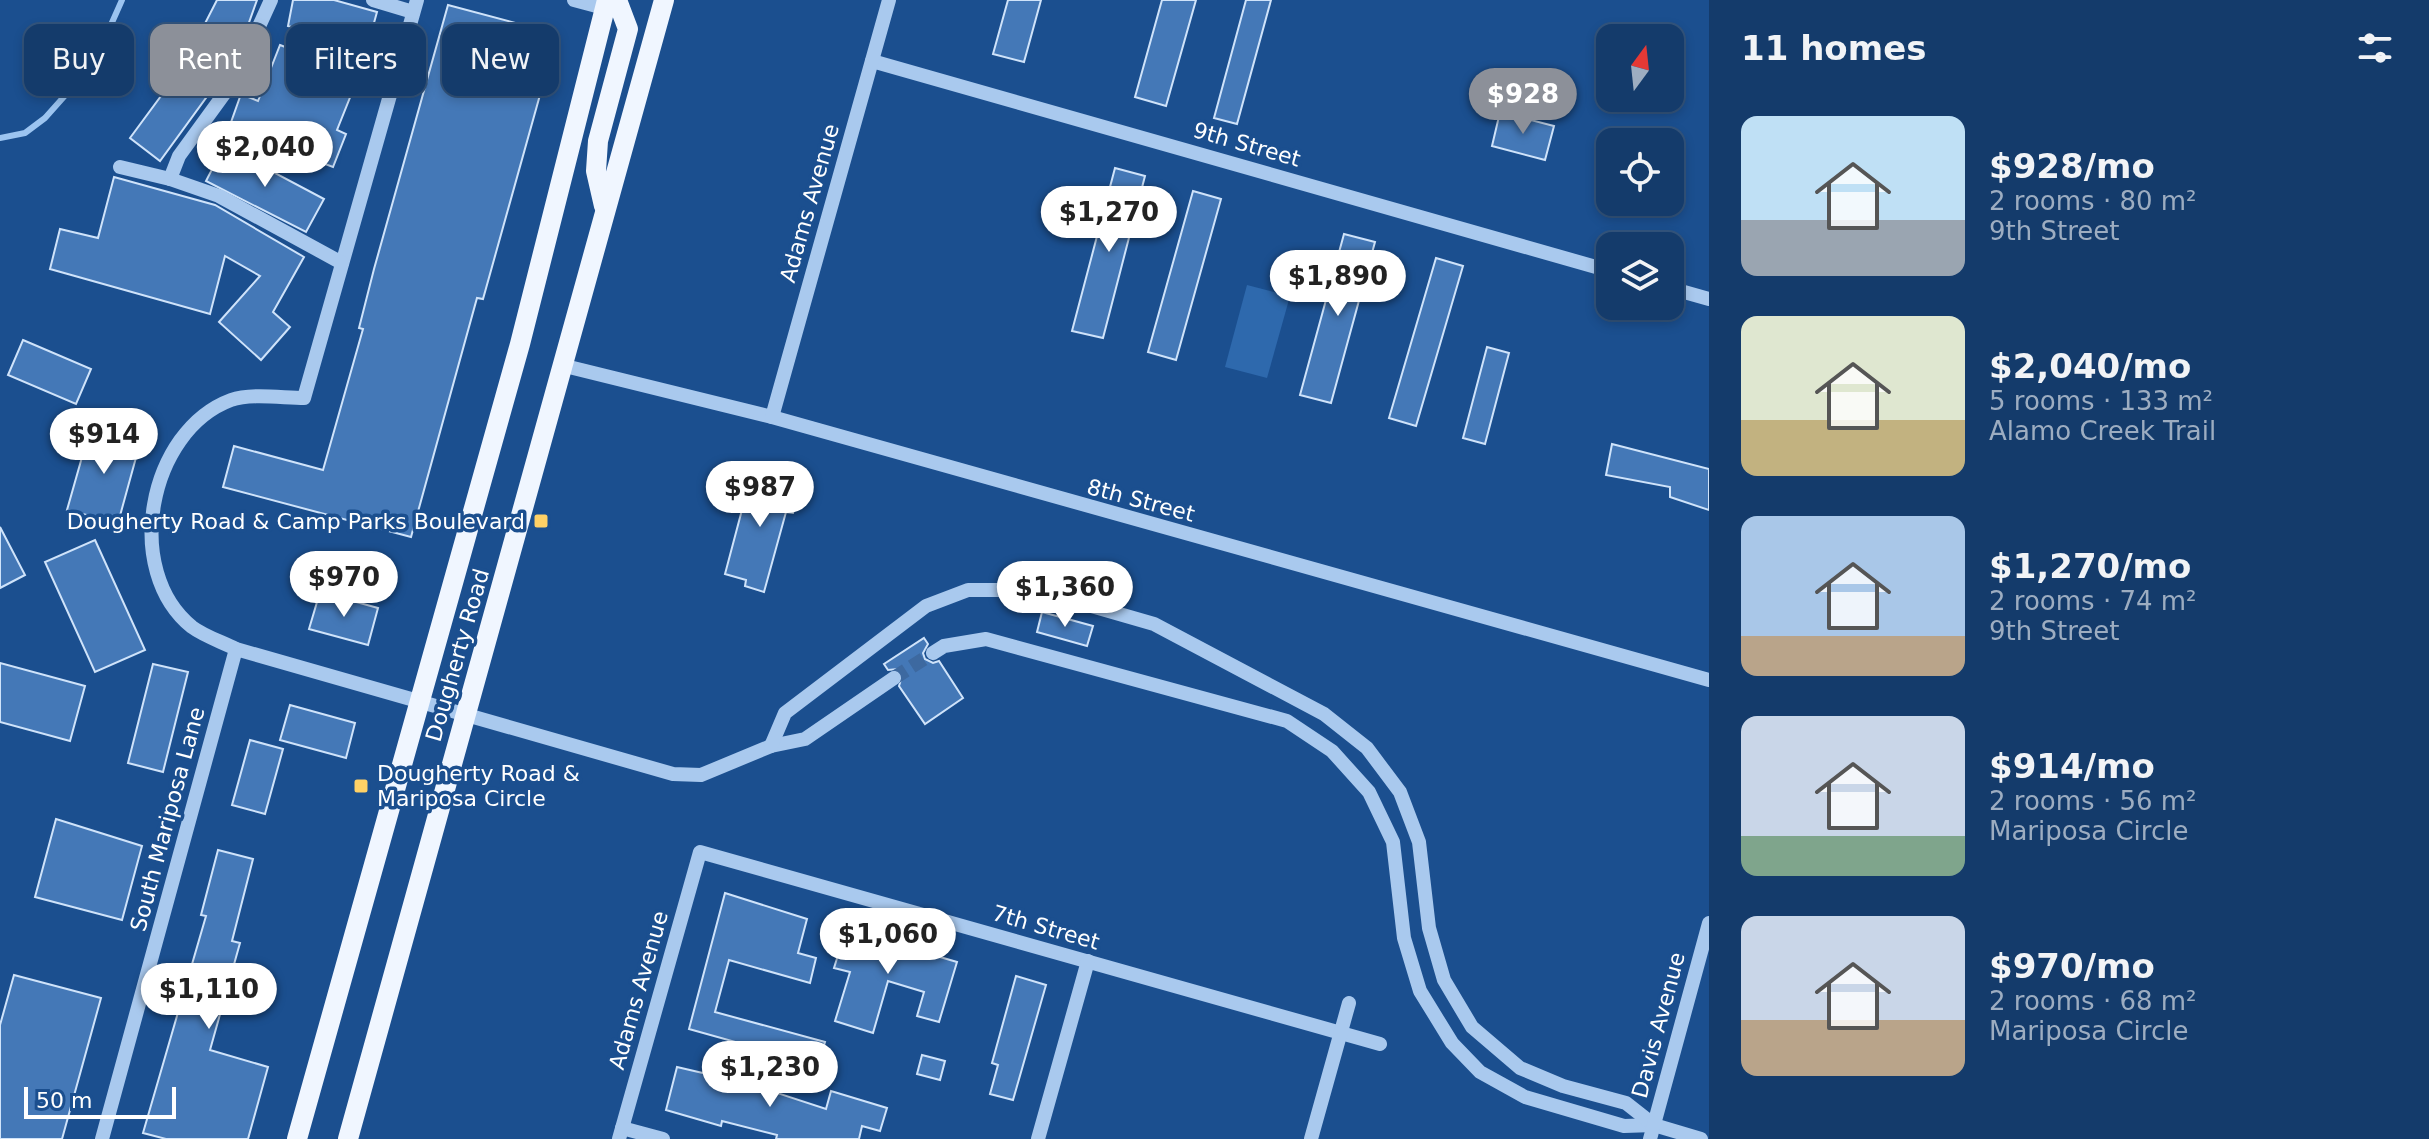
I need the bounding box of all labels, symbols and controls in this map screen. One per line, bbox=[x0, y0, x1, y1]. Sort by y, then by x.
chip: Buy bbox=[24, 24, 134, 96]
chip: Rent bbox=[150, 24, 270, 96]
chip: Filters bbox=[286, 24, 426, 96]
chip: New bbox=[442, 24, 559, 96]
north arrow bbox=[1596, 24, 1684, 112]
map controls bbox=[1596, 24, 1684, 320]
icon: filters bbox=[2353, 26, 2397, 70]
text: 11 homes bbox=[1741, 28, 1926, 68]
pin: $928 bbox=[1476, 68, 1570, 136]
text: $928 bbox=[1487, 79, 1559, 109]
street label: 9th Street bbox=[1190, 117, 1304, 172]
pin: $2,040 bbox=[200, 121, 330, 189]
street label: Adams Avenue bbox=[775, 121, 844, 285]
button: locate bbox=[1596, 128, 1684, 216]
text: $2,040 bbox=[215, 132, 315, 162]
text: $928/mo bbox=[1989, 146, 2155, 186]
icon: home bbox=[1805, 148, 1901, 244]
pin: $1,270 bbox=[1044, 186, 1174, 254]
text: 2 rooms · 80 m² bbox=[1989, 186, 2197, 216]
text: $1,270 bbox=[1059, 197, 1159, 227]
text: 9th Street bbox=[1989, 216, 2119, 246]
button: layers bbox=[1596, 232, 1684, 320]
pin: $1,890 bbox=[1273, 250, 1403, 318]
text: $1,890 bbox=[1288, 261, 1388, 291]
text: $2,040/mo bbox=[1989, 346, 2191, 386]
icon: home bbox=[1805, 348, 1901, 444]
text: 5 rooms · 133 m² bbox=[1989, 386, 2213, 416]
pin: $914 bbox=[57, 408, 151, 476]
text: Alamo Creek Trail bbox=[1989, 416, 2216, 446]
text: $914 bbox=[68, 419, 140, 449]
pin: $987 bbox=[713, 461, 807, 529]
text: $987 bbox=[724, 472, 796, 502]
street label: 8th Street bbox=[1084, 474, 1198, 527]
place label: Dougherty Road & Camp Parks Boulevard bbox=[67, 509, 525, 534]
marker: Dougherty Road & Camp Parks Boulevard bbox=[532, 512, 550, 530]
text: $1,270/mo bbox=[1989, 546, 2191, 586]
icon: home bbox=[1805, 548, 1901, 644]
pin: $970 bbox=[297, 551, 391, 619]
pin: $1,360 bbox=[1000, 561, 1130, 629]
text: $970 bbox=[308, 562, 380, 592]
street label: Dougherty Road bbox=[421, 566, 494, 744]
text: $1,360 bbox=[1015, 572, 1115, 602]
text: 2 rooms · 74 m² bbox=[1989, 586, 2197, 616]
text: 9th Street bbox=[1989, 616, 2119, 646]
street label: South Mariposa Lane bbox=[125, 704, 209, 934]
text: $914/mo bbox=[1989, 746, 2155, 786]
icon: home bbox=[1805, 748, 1901, 844]
place label: Dougherty Road & Mariposa Circle bbox=[377, 761, 580, 811]
marker: Dougherty Road & Mariposa Circle bbox=[352, 777, 370, 795]
text: 2 rooms · 56 m² bbox=[1989, 786, 2197, 816]
text: Mariposa Circle bbox=[1989, 816, 2188, 846]
street label: 7th Street bbox=[989, 900, 1103, 955]
street label: Adams Avenue bbox=[604, 908, 673, 1072]
pin: $1,060 bbox=[823, 908, 953, 976]
text: $1,060 bbox=[838, 919, 938, 949]
text: $970/mo bbox=[1989, 946, 2155, 986]
icon: home bbox=[1805, 948, 1901, 1044]
street label: Davis Avenue bbox=[1627, 950, 1690, 1101]
pin: $1,110 bbox=[144, 963, 274, 1031]
text: $1,110 bbox=[159, 974, 259, 1004]
text: 2 rooms · 68 m² bbox=[1989, 986, 2197, 1016]
text: Mariposa Circle bbox=[1989, 1016, 2188, 1046]
pin: $1,230 bbox=[705, 1041, 835, 1109]
text: $1,230 bbox=[720, 1052, 820, 1082]
scale bar bbox=[24, 1083, 176, 1119]
text: 50 m bbox=[36, 1088, 92, 1113]

